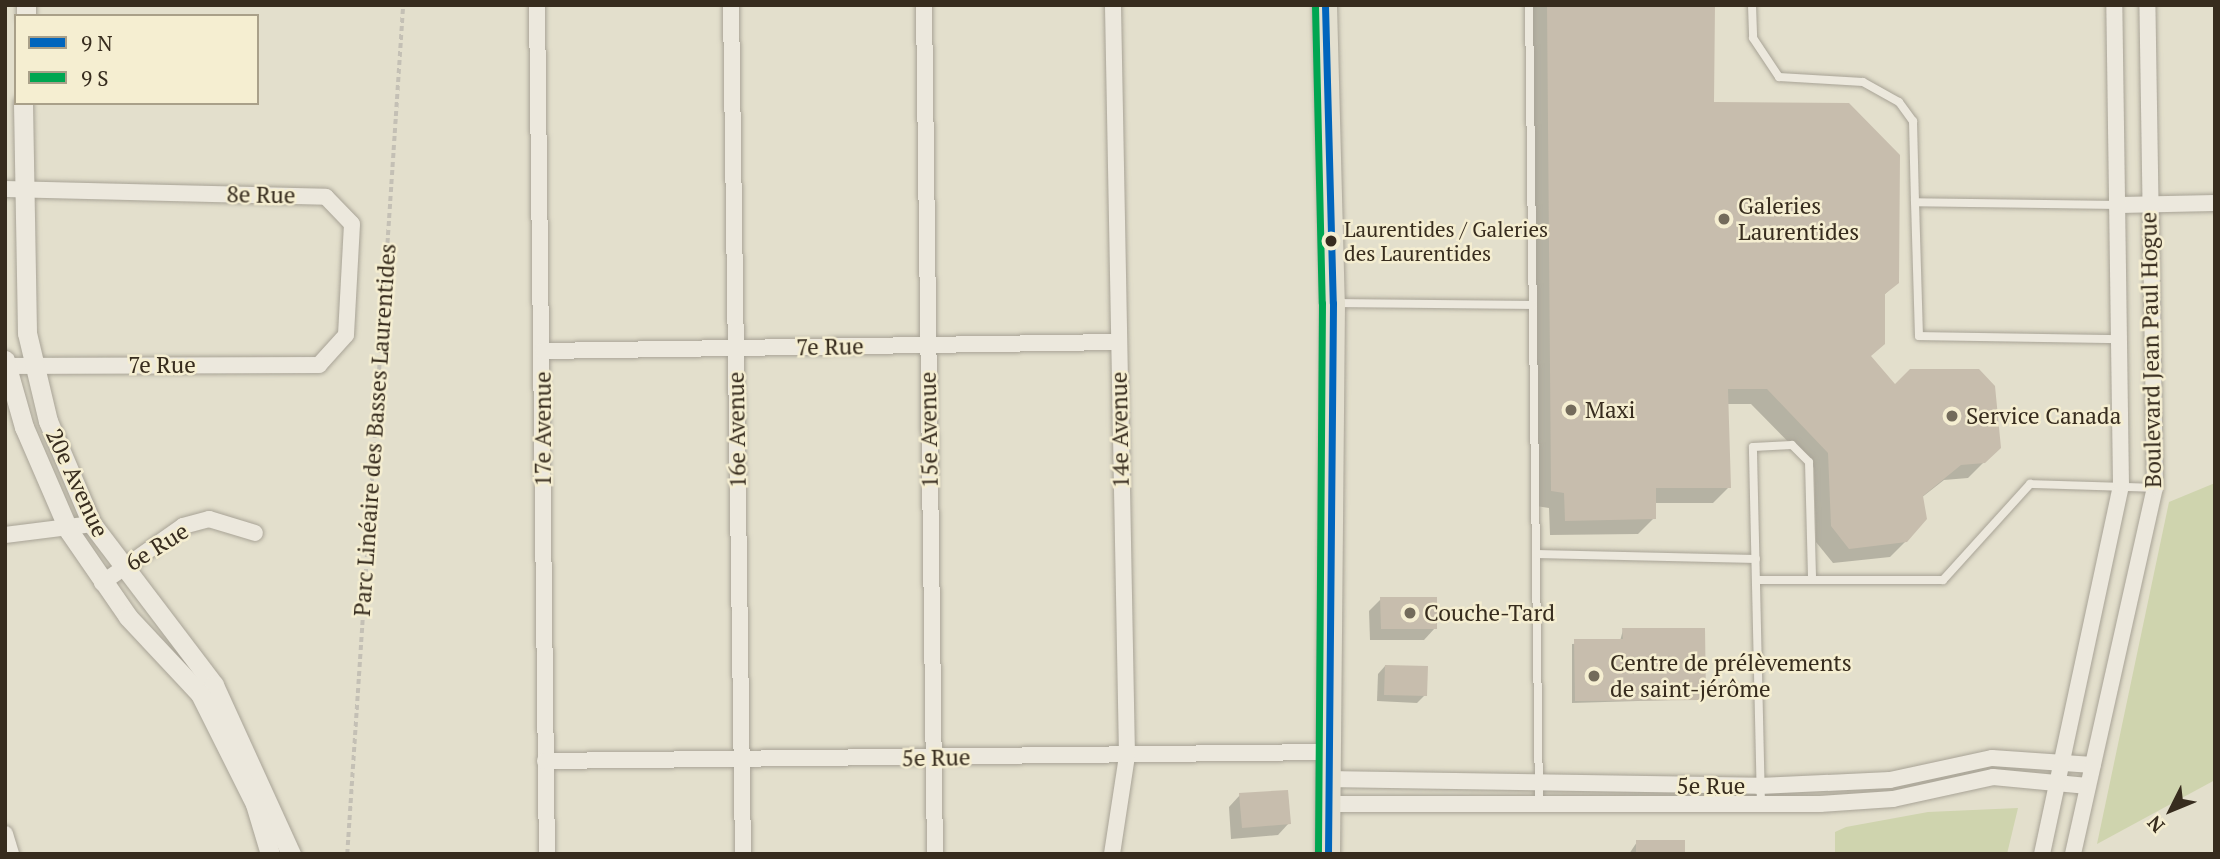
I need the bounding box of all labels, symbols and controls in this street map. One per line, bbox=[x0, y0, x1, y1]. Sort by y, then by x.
legend bbox=[14, 14, 259, 105]
text: 9 N bbox=[81, 29, 113, 57]
text: 9 S bbox=[81, 64, 109, 92]
street label: 8e Rue bbox=[226, 181, 296, 209]
place label: Galeries Laurentides bbox=[1738, 192, 1859, 246]
marker: Galeries Laurentides bbox=[1716, 211, 1732, 227]
street label: Boulevard Jean Paul Hogue bbox=[2135, 212, 2167, 488]
place label: Laurentides / Galeries des Laurentides bbox=[1344, 216, 1548, 266]
marker: Laurentides / Galeries des Laurentides bbox=[1324, 234, 1338, 248]
street label: Parc Linéaire des Basses Laurentides bbox=[348, 243, 402, 617]
street label: 7e Rue bbox=[796, 333, 864, 361]
street label: 7e Rue bbox=[128, 351, 196, 379]
street label: 17e Avenue bbox=[529, 371, 557, 487]
street label: 16e Avenue bbox=[722, 371, 752, 489]
street label: 15e Avenue bbox=[914, 371, 944, 489]
street label: 14e Avenue bbox=[1105, 371, 1135, 489]
place label: Maxi bbox=[1585, 396, 1635, 424]
marker: Maxi bbox=[1563, 402, 1579, 418]
place label: Service Canada bbox=[1966, 402, 2121, 430]
marker: Service Canada bbox=[1944, 408, 1960, 424]
street label: 20e Avenue bbox=[40, 424, 114, 542]
street label: 6e Rue bbox=[120, 517, 194, 577]
place label: Couche-Tard bbox=[1424, 599, 1555, 627]
marker: Couche-Tard bbox=[1402, 605, 1418, 621]
place label: Centre de prélèvements de saint-jérôme bbox=[1610, 649, 1852, 703]
marker: Centre de prélèvements de saint-jérôme bbox=[1584, 666, 1604, 686]
street label: 5e Rue bbox=[901, 744, 971, 772]
street label: 5e Rue bbox=[1677, 772, 1745, 800]
north arrow bbox=[2136, 775, 2206, 845]
text: N bbox=[2141, 811, 2169, 838]

